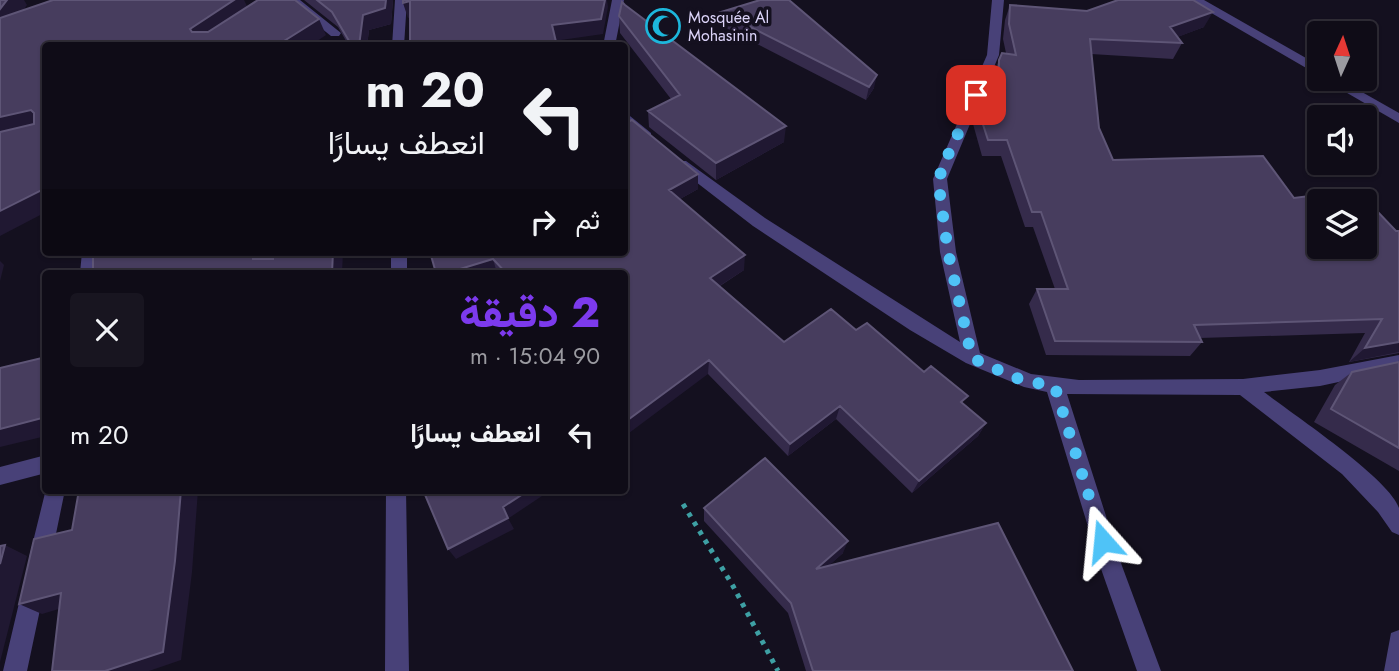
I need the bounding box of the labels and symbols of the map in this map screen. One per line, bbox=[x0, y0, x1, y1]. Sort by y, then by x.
place label: Mosquée Al Mohasinin bbox=[688, 6, 769, 47]
mosque icon: Mosquée Al Mohasinin bbox=[644, 7, 682, 45]
north arrow bbox=[1307, 21, 1377, 91]
pin bbox=[946, 65, 1006, 125]
position arrow bbox=[1066, 504, 1140, 578]

